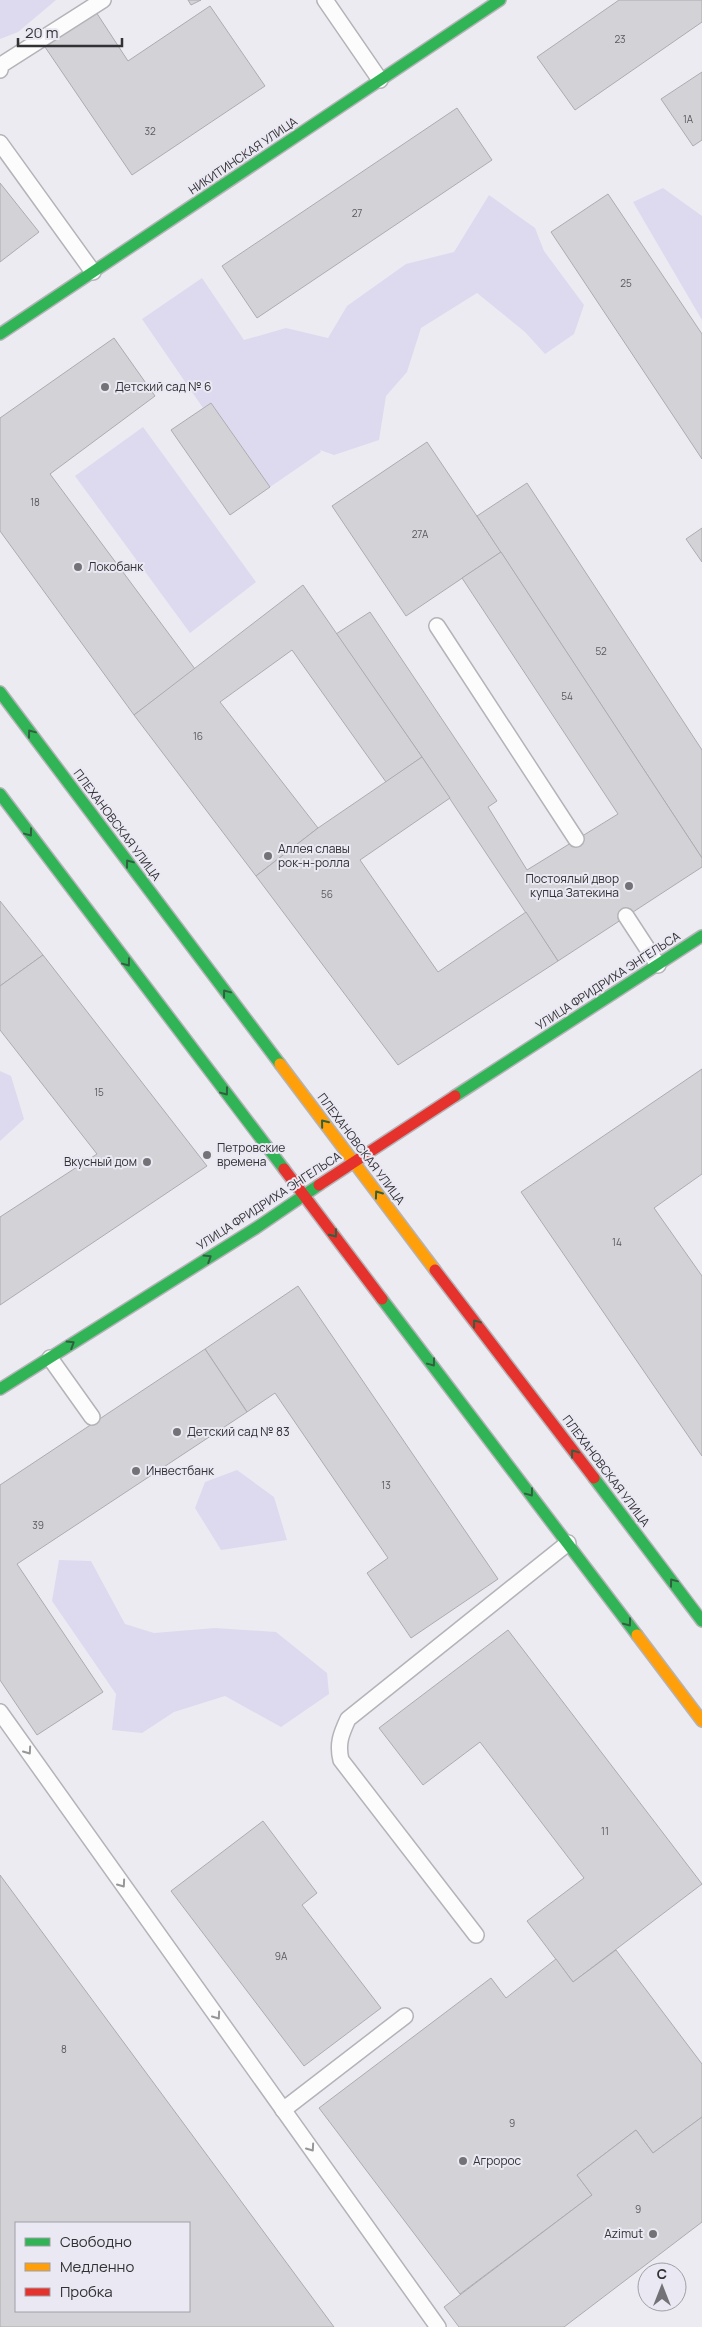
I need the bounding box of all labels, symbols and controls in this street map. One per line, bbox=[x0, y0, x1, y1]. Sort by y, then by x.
scale bar bbox=[18, 15, 121, 47]
text: 20 m bbox=[25, 22, 58, 43]
house number: 23 bbox=[614, 32, 626, 46]
house number: 1А bbox=[683, 112, 694, 126]
street label: НИКИТИНСКАЯ УЛИЦА bbox=[185, 113, 301, 198]
house number: 32 bbox=[144, 124, 156, 138]
house number: 27 bbox=[352, 206, 362, 220]
house number: 25 bbox=[620, 276, 632, 290]
place label: Детский сад № 6 bbox=[115, 378, 211, 395]
marker: Детский сад № 6 bbox=[99, 381, 111, 393]
house number: 18 bbox=[30, 495, 40, 509]
house number: 27А bbox=[412, 527, 429, 541]
place label: Локобанк bbox=[88, 558, 144, 575]
marker: Локобанк bbox=[72, 561, 84, 573]
house number: 52 bbox=[595, 644, 607, 658]
house number: 54 bbox=[561, 689, 573, 703]
one-way arrow bbox=[28, 729, 37, 739]
house number: 16 bbox=[193, 729, 203, 743]
street label: ПЛЕХАНОВСКАЯ УЛИЦА bbox=[70, 766, 165, 884]
one-way arrow bbox=[24, 827, 32, 836]
place label: Аллея славы рок-н-ролла bbox=[278, 840, 350, 871]
marker: Аллея славы рок-н-ролла bbox=[262, 850, 274, 862]
one-way arrow bbox=[126, 860, 134, 869]
place label: Постоялый двор купца Затекина bbox=[525, 870, 619, 901]
marker: Постоялый двор купца Затекина bbox=[623, 880, 635, 892]
house number: 56 bbox=[321, 887, 333, 901]
street label: УЛИЦА ФРИДРИХА ЭНГЕЛЬСА bbox=[532, 927, 684, 1034]
one-way arrow bbox=[121, 957, 130, 967]
one-way arrow bbox=[224, 990, 232, 999]
house number: 15 bbox=[94, 1085, 104, 1099]
one-way arrow bbox=[219, 1086, 228, 1096]
street label: ПЛЕХАНОВСКАЯ УЛИЦА bbox=[314, 1090, 409, 1208]
one-way arrow bbox=[322, 1120, 330, 1129]
place label: Петровские времена bbox=[217, 1139, 285, 1170]
street label: УЛИЦА ФРИДРИХА ЭНГЕЛЬСА bbox=[193, 1147, 345, 1254]
marker: Петровские времена bbox=[201, 1149, 213, 1161]
place label: Вкусный дом bbox=[64, 1153, 137, 1170]
marker: Вкусный дом bbox=[141, 1156, 153, 1168]
one-way arrow bbox=[375, 1190, 384, 1200]
one-way arrow bbox=[328, 1228, 337, 1238]
house number: 14 bbox=[612, 1235, 622, 1249]
one-way arrow bbox=[203, 1254, 212, 1264]
one-way arrow bbox=[473, 1320, 481, 1329]
one-way arrow bbox=[66, 1341, 75, 1351]
one-way arrow bbox=[427, 1357, 435, 1366]
street label: ПЛЕХАНОВСКАЯ УЛИЦА bbox=[559, 1412, 654, 1530]
place label: Детский сад № 83 bbox=[187, 1423, 290, 1440]
marker: Детский сад № 83 bbox=[171, 1426, 183, 1438]
one-way arrow bbox=[572, 1450, 580, 1459]
place label: Инвестбанк bbox=[146, 1462, 215, 1479]
marker: Инвестбанк bbox=[130, 1465, 142, 1477]
house number: 13 bbox=[381, 1478, 391, 1492]
one-way arrow bbox=[525, 1487, 533, 1496]
house number: 39 bbox=[32, 1518, 44, 1532]
one-way arrow bbox=[670, 1579, 678, 1588]
one-way arrow bbox=[622, 1617, 631, 1627]
one-way arrow bbox=[22, 1745, 31, 1755]
house number: 11 bbox=[601, 1824, 609, 1838]
one-way arrow bbox=[117, 1878, 125, 1887]
house number: 9А bbox=[275, 1949, 288, 1963]
one-way arrow bbox=[211, 2010, 220, 2020]
house number: 8 bbox=[61, 2042, 67, 2056]
house number: 9 bbox=[509, 2116, 515, 2130]
one-way arrow bbox=[305, 2143, 314, 2152]
place label: Агророс bbox=[473, 2152, 522, 2169]
marker: Агророс bbox=[457, 2155, 469, 2167]
house number: 9 bbox=[635, 2202, 641, 2216]
legend bbox=[15, 2222, 190, 2312]
place label: Azimut bbox=[604, 2225, 643, 2242]
marker: Azimut bbox=[647, 2228, 659, 2240]
text: Свободно bbox=[60, 2231, 132, 2252]
text: Медленно bbox=[60, 2256, 134, 2277]
north arrow bbox=[637, 2262, 687, 2312]
text: С bbox=[657, 2264, 667, 2283]
text: Пробка bbox=[60, 2281, 113, 2302]

